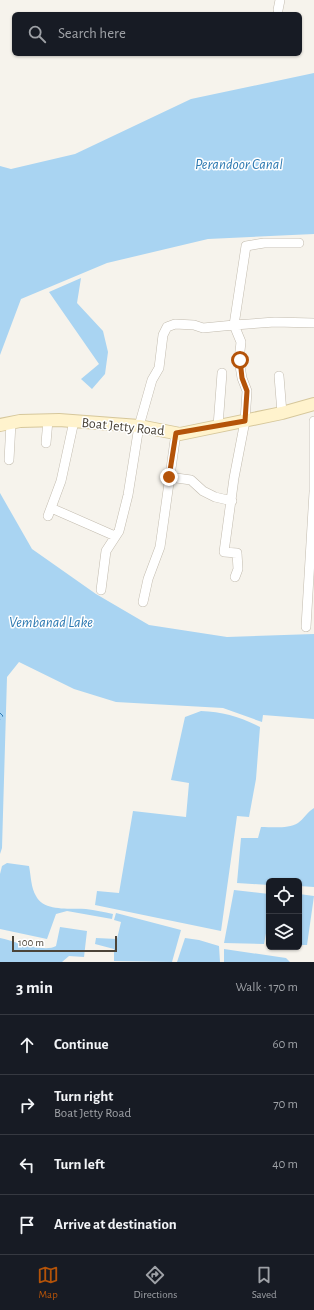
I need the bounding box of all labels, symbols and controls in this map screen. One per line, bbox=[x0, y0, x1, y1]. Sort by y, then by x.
search box bbox=[12, 12, 302, 56]
icon: search bbox=[26, 23, 48, 45]
text: Search here bbox=[58, 26, 126, 41]
water label: Perandoor Canal bbox=[195, 157, 283, 172]
route start bbox=[231, 351, 249, 369]
street label: Boat Jetty Road bbox=[81, 416, 165, 438]
route end bbox=[160, 468, 178, 486]
water label: Vembanad Lake bbox=[9, 615, 93, 630]
map controls bbox=[266, 878, 302, 950]
button: locate bbox=[266, 878, 302, 914]
button: layers bbox=[266, 914, 302, 950]
scale bar bbox=[12, 934, 117, 953]
text: 100 m bbox=[18, 937, 44, 948]
text: 3 min bbox=[16, 979, 53, 996]
text: Walk · 170 m bbox=[235, 981, 298, 994]
icon: ahead bbox=[16, 1034, 38, 1056]
text: Continue bbox=[54, 1037, 109, 1052]
text: 60 m bbox=[272, 1038, 298, 1051]
text: Turn right bbox=[54, 1089, 113, 1104]
icon: right bbox=[16, 1094, 38, 1116]
text: 70 m bbox=[273, 1098, 298, 1111]
text: Boat Jetty Road bbox=[54, 1107, 131, 1120]
icon: left bbox=[16, 1154, 38, 1176]
text: Turn left bbox=[54, 1157, 105, 1172]
text: 40 m bbox=[272, 1158, 298, 1171]
icon: arrive bbox=[16, 1214, 38, 1236]
text: Arrive at destination bbox=[54, 1217, 177, 1232]
tab: Map bbox=[37, 1264, 59, 1301]
tab: Directions bbox=[133, 1264, 177, 1301]
tab: Saved bbox=[252, 1264, 277, 1301]

